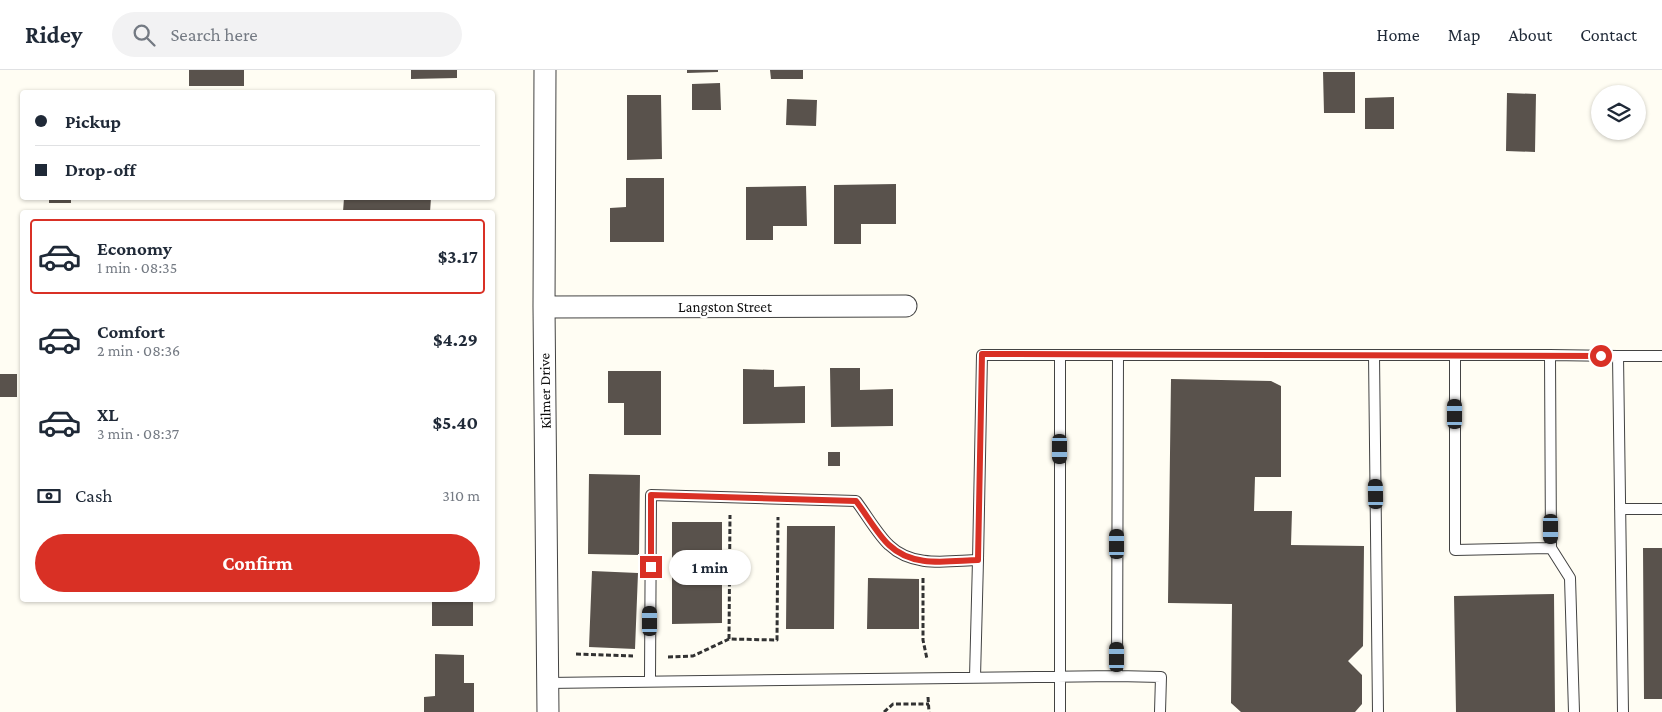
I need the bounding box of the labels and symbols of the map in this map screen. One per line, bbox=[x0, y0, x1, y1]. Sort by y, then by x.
street label: Langston Street bbox=[678, 299, 773, 316]
route start bbox=[1590, 345, 1612, 367]
street label: Kilmer Drive bbox=[536, 353, 554, 429]
car bbox=[1447, 399, 1462, 429]
car bbox=[1052, 434, 1067, 464]
car bbox=[1368, 479, 1383, 509]
car bbox=[1543, 514, 1558, 544]
car bbox=[1109, 529, 1124, 559]
callout: 1 min bbox=[668, 550, 751, 584]
route end bbox=[640, 556, 662, 578]
car bbox=[642, 606, 657, 636]
car bbox=[1109, 642, 1124, 672]

